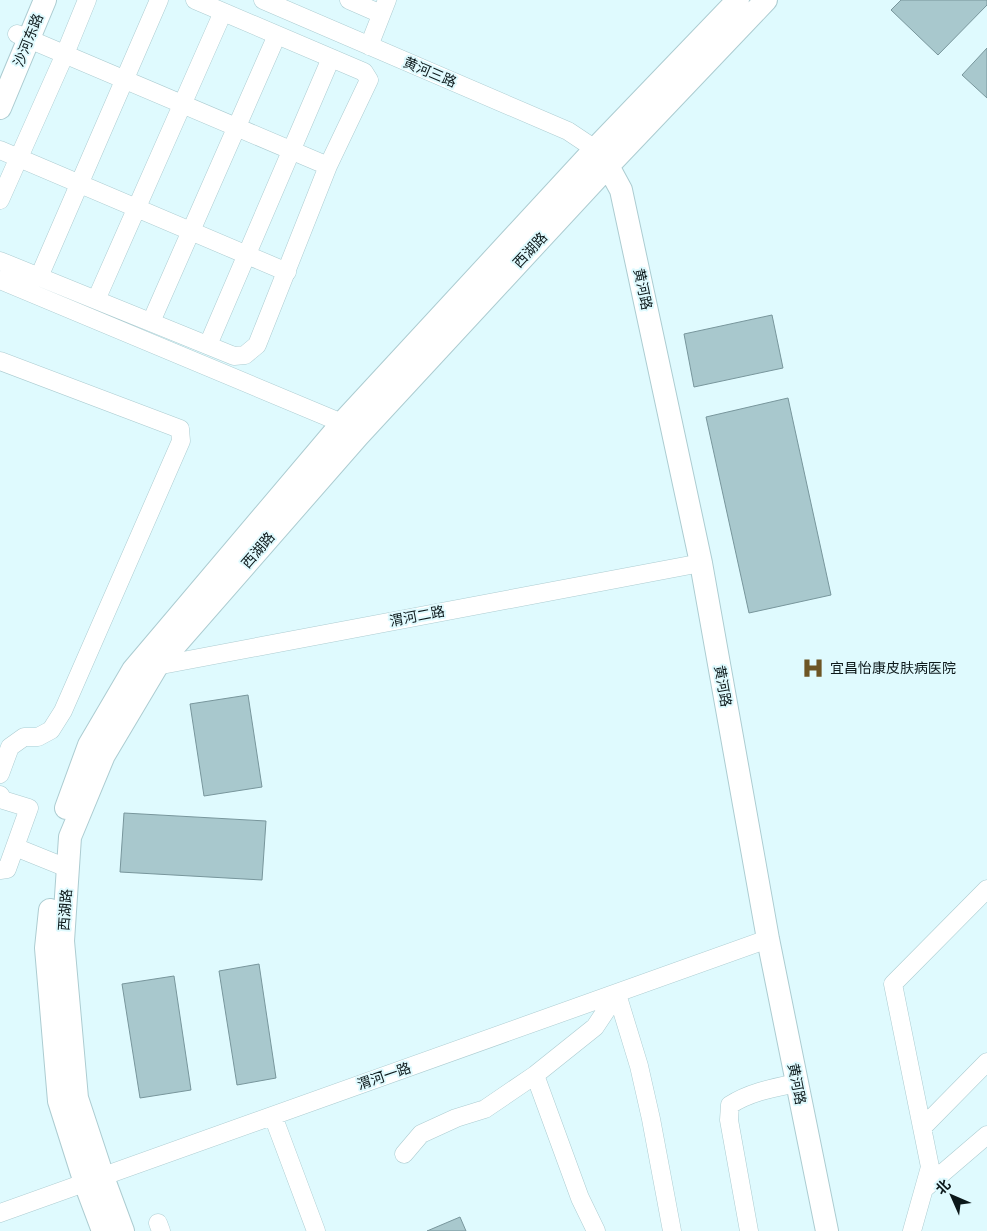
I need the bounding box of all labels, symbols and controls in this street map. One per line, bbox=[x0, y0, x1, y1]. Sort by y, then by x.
street label: 沙河东路 bbox=[10, 11, 46, 69]
street label: 黄河三路 bbox=[401, 54, 459, 90]
street label: 西湖路 bbox=[510, 229, 550, 271]
street label: 黄河路 bbox=[631, 267, 655, 311]
street label: 西湖路 bbox=[238, 529, 278, 571]
street label: 渭河二路 bbox=[388, 603, 446, 629]
hospital icon: 宜昌怡康皮肤病医院 bbox=[800, 655, 826, 681]
place label: 宜昌怡康皮肤病医院 bbox=[830, 660, 956, 676]
street label: 黄河路 bbox=[711, 664, 735, 708]
street label: 西湖路 bbox=[56, 888, 74, 932]
street label: 渭河一路 bbox=[355, 1059, 413, 1093]
street label: 黄河路 bbox=[785, 1062, 809, 1106]
north arrow bbox=[927, 1171, 977, 1221]
text: 北 bbox=[932, 1176, 953, 1197]

